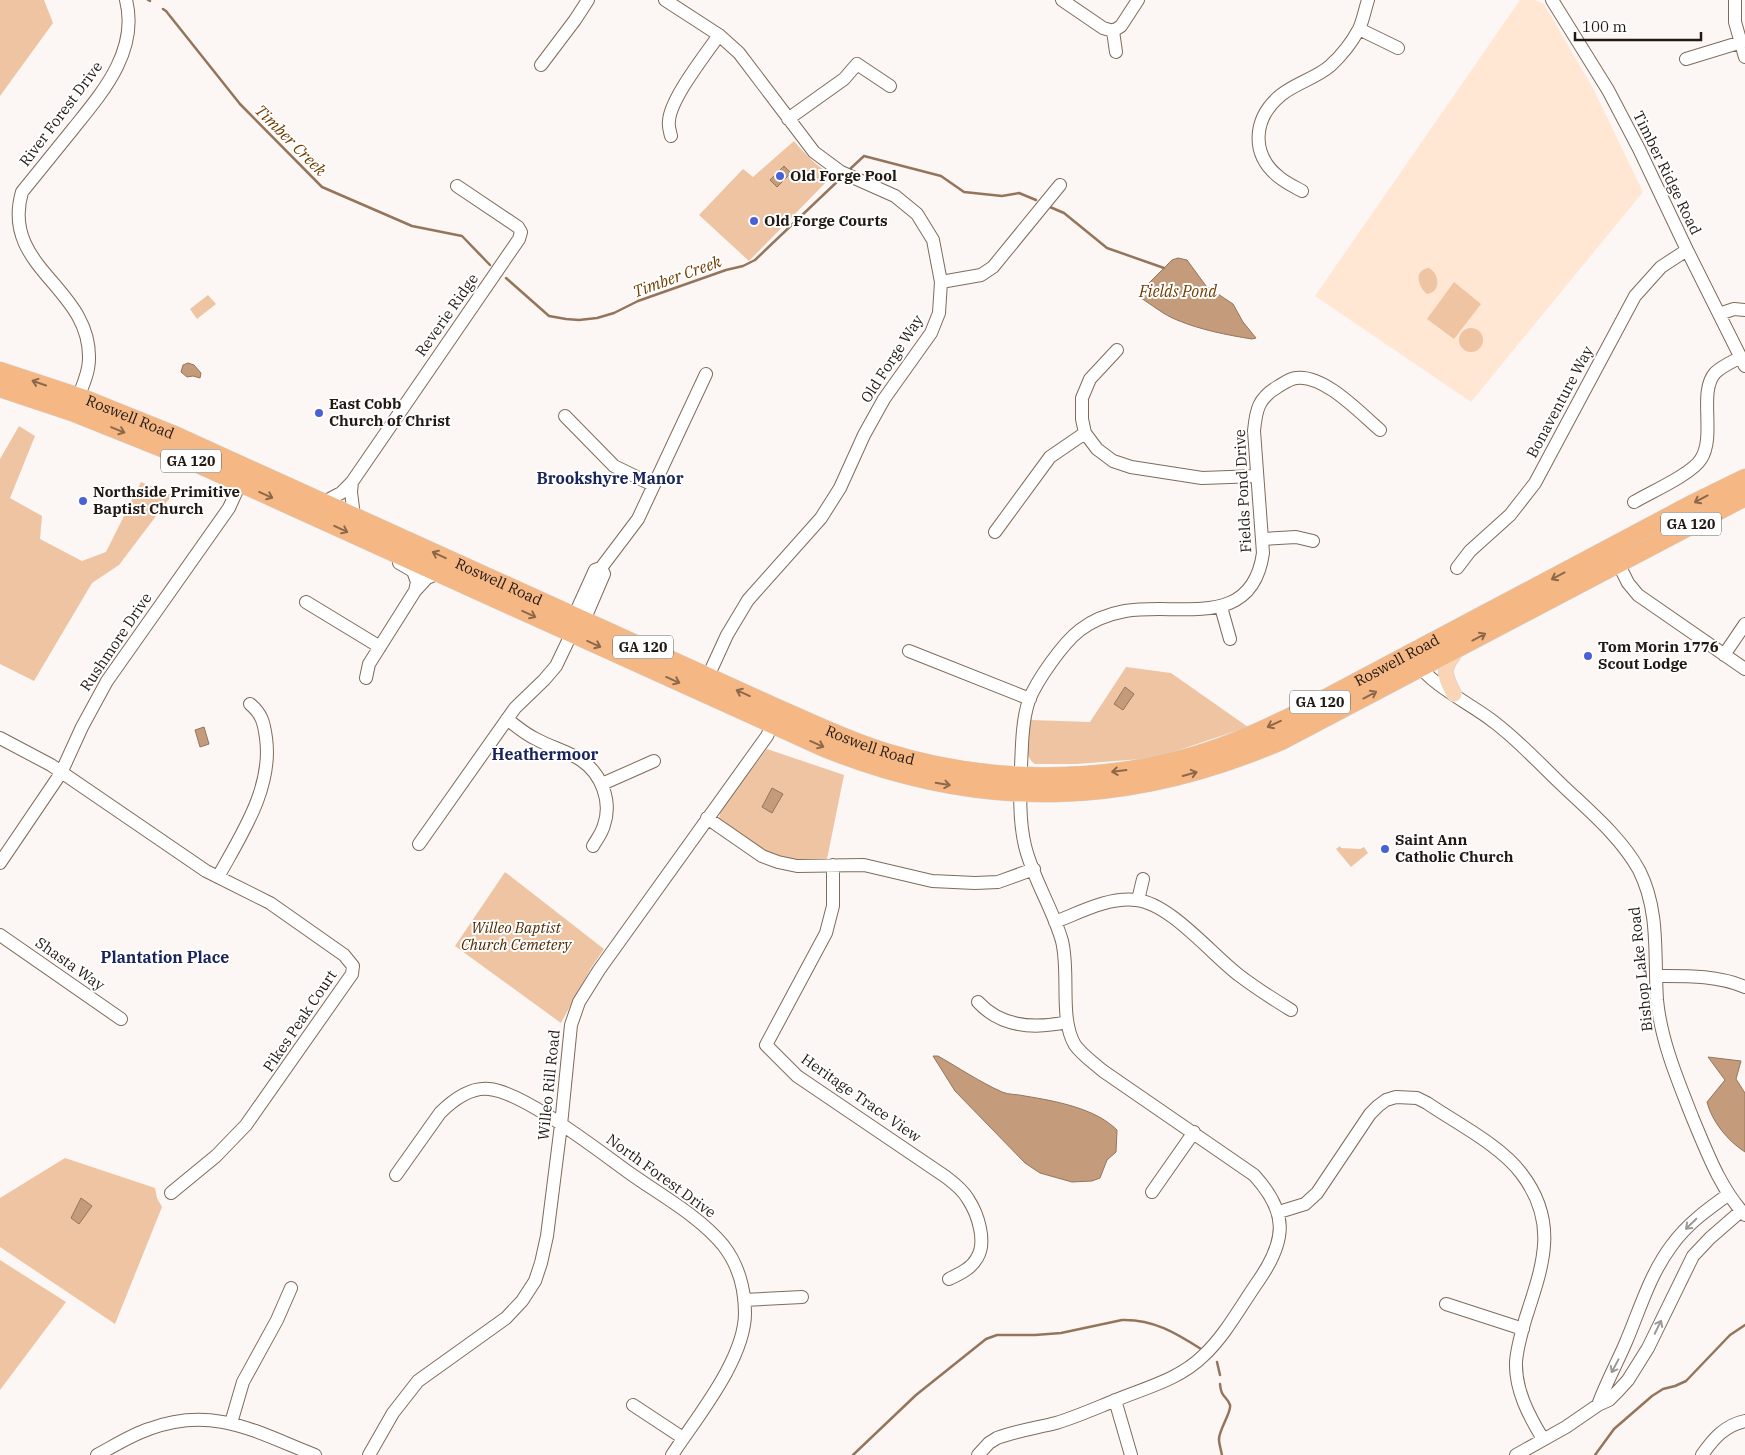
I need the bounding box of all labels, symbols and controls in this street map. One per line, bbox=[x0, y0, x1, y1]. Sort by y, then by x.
scale bar bbox=[1575, 10, 1701, 42]
text: 100 m bbox=[1582, 17, 1627, 36]
street label: River Forest Drive bbox=[15, 57, 106, 170]
water label: Timber Creek bbox=[251, 100, 331, 180]
street label: Timber Ridge Road bbox=[1629, 108, 1706, 238]
place label: Old Forge Pool bbox=[790, 166, 897, 185]
marker: Old Forge Pool bbox=[774, 170, 786, 182]
place label: Old Forge Courts bbox=[764, 211, 888, 230]
marker: Old Forge Courts bbox=[748, 215, 760, 227]
water label: Timber Creek bbox=[630, 251, 724, 301]
street label: Reverie Ridge bbox=[411, 270, 482, 360]
water label: Fields Pond bbox=[1138, 281, 1217, 301]
street label: Old Forge Way bbox=[856, 311, 927, 406]
street label: Bonaventure Way bbox=[1522, 343, 1597, 461]
one-way arrow bbox=[32, 378, 48, 387]
street label: Roswell Road bbox=[83, 390, 177, 443]
place label: East Cobb Church of Christ bbox=[329, 394, 451, 430]
marker: East Cobb Church of Christ bbox=[313, 407, 325, 419]
one-way arrow bbox=[109, 426, 125, 435]
street label: Fields Pond Drive bbox=[1230, 429, 1255, 553]
road number: GA 120 bbox=[161, 450, 221, 472]
district label: Brookshyre Manor bbox=[536, 468, 684, 488]
place label: Northside Primitive Baptist Church bbox=[93, 482, 240, 518]
one-way arrow bbox=[258, 491, 273, 500]
marker: Northside Primitive Baptist Church bbox=[77, 495, 89, 507]
one-way arrow bbox=[1694, 495, 1709, 505]
road number: GA 120 bbox=[1661, 512, 1721, 536]
one-way arrow bbox=[333, 525, 348, 535]
one-way arrow bbox=[432, 550, 447, 559]
street label: Roswell Road bbox=[452, 554, 545, 610]
one-way arrow bbox=[1551, 572, 1566, 581]
street label: Rushmore Drive bbox=[76, 589, 156, 695]
one-way arrow bbox=[522, 610, 537, 620]
street label: Roswell Road bbox=[1351, 630, 1442, 690]
one-way arrow bbox=[1471, 631, 1486, 641]
road number: GA 120 bbox=[613, 636, 673, 659]
place label: Tom Morin 1776 Scout Lodge bbox=[1598, 637, 1719, 673]
one-way arrow bbox=[586, 640, 601, 650]
marker: Tom Morin 1776 Scout Lodge bbox=[1582, 650, 1594, 662]
one-way arrow bbox=[665, 675, 680, 685]
one-way arrow bbox=[736, 688, 751, 697]
road number: GA 120 bbox=[1290, 690, 1350, 714]
one-way arrow bbox=[1362, 690, 1377, 699]
one-way arrow bbox=[1267, 720, 1282, 730]
street label: Roswell Road bbox=[823, 721, 917, 769]
one-way arrow bbox=[809, 740, 824, 750]
district label: Heathermoor bbox=[492, 744, 599, 764]
one-way arrow bbox=[1112, 766, 1128, 776]
one-way arrow bbox=[1181, 769, 1197, 778]
one-way arrow bbox=[935, 780, 951, 790]
place label: Saint Ann Catholic Church bbox=[1395, 830, 1514, 866]
marker: Saint Ann Catholic Church bbox=[1379, 843, 1391, 855]
street label: Bishop Lake Road bbox=[1624, 906, 1657, 1032]
park label: Willeo Baptist Church Cemetery bbox=[461, 918, 572, 954]
street label: Shasta Way bbox=[32, 933, 109, 994]
district label: Plantation Place bbox=[101, 947, 229, 967]
street label: Pikes Peak Court bbox=[259, 966, 341, 1075]
street label: Willeo Rill Road bbox=[533, 1029, 564, 1141]
street label: Heritage Trace View bbox=[798, 1049, 925, 1146]
street label: North Forest Drive bbox=[603, 1129, 720, 1222]
one-way arrow bbox=[1684, 1218, 1697, 1230]
one-way arrow bbox=[1654, 1320, 1664, 1335]
one-way arrow bbox=[1609, 1358, 1619, 1373]

